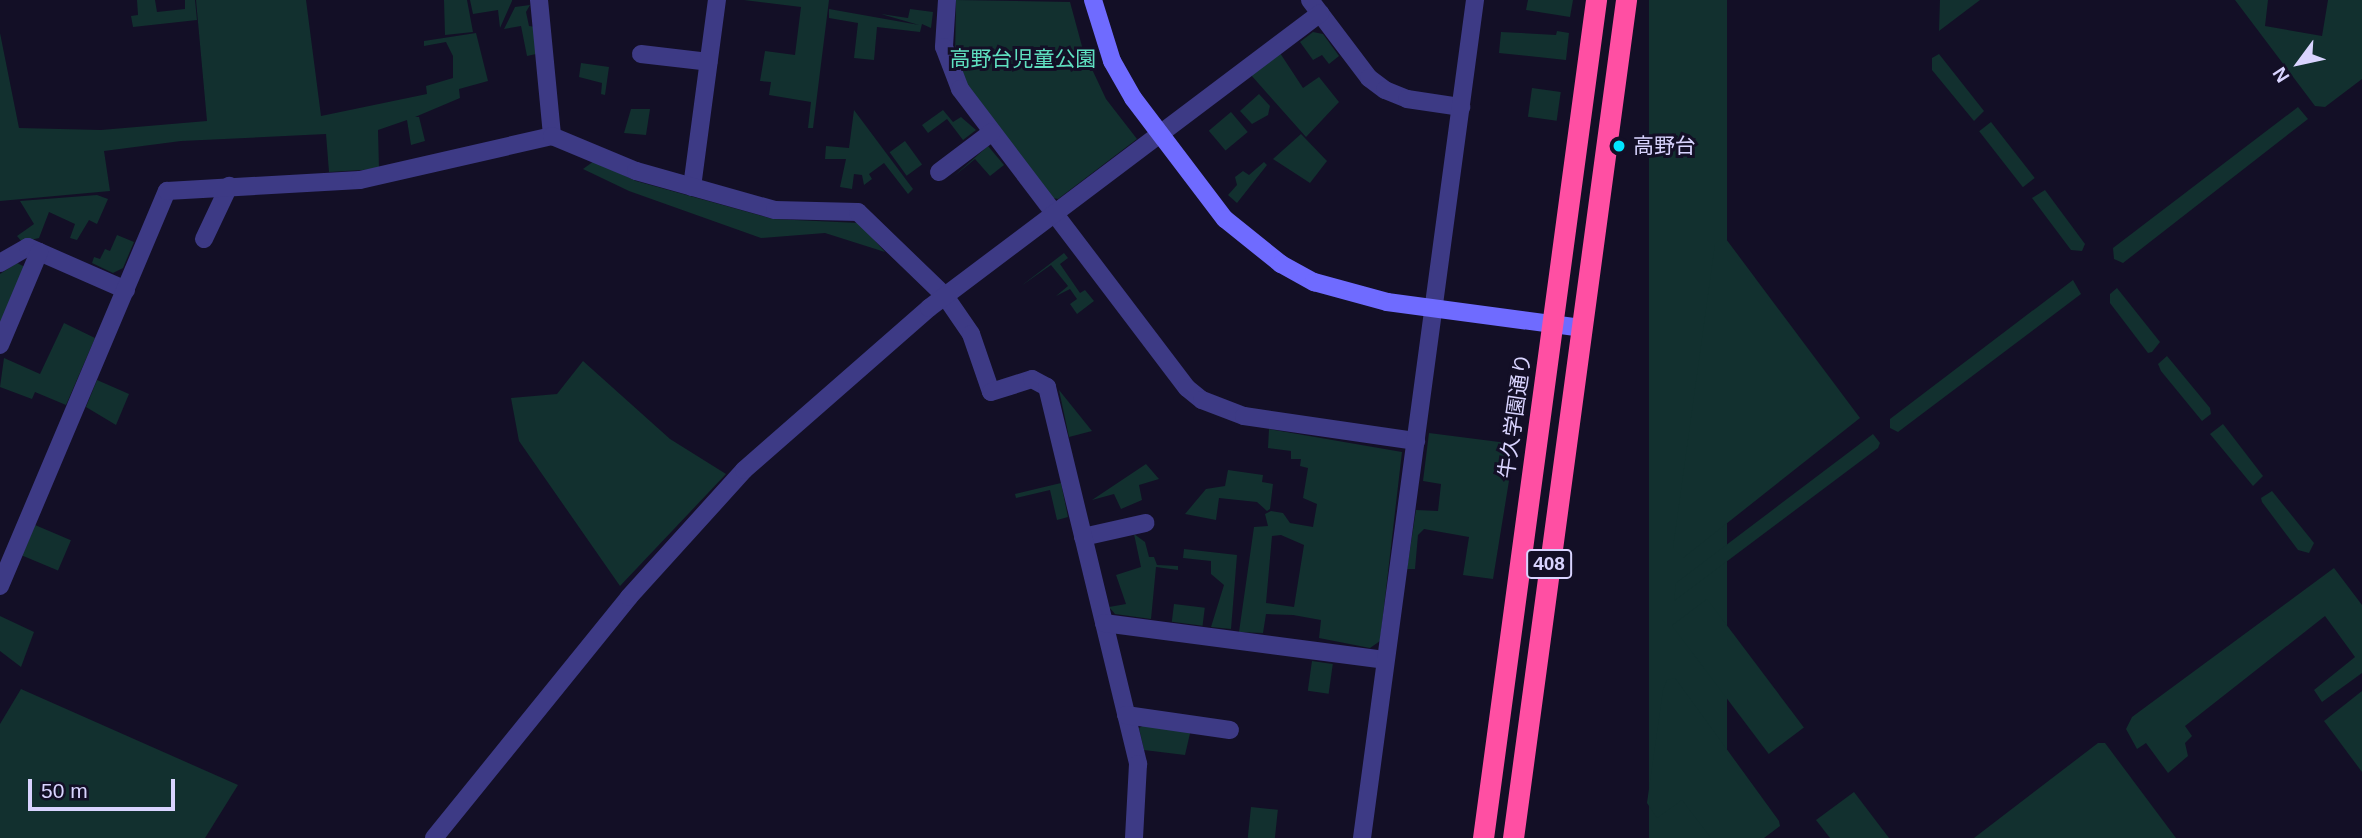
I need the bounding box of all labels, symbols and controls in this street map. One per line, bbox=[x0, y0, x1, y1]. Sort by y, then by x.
north arrow bbox=[2264, 28, 2334, 98]
park label: 高野台児童公園 bbox=[950, 46, 1096, 72]
text: N bbox=[2268, 63, 2294, 86]
place label: 高野台 bbox=[1633, 133, 1696, 159]
marker: 高野台 bbox=[1611, 138, 1627, 154]
street label: 牛久学園通り bbox=[1494, 352, 1536, 480]
road number: 408 bbox=[1524, 548, 1574, 580]
scale bar bbox=[32, 764, 178, 808]
text: 50 m bbox=[41, 779, 88, 802]

